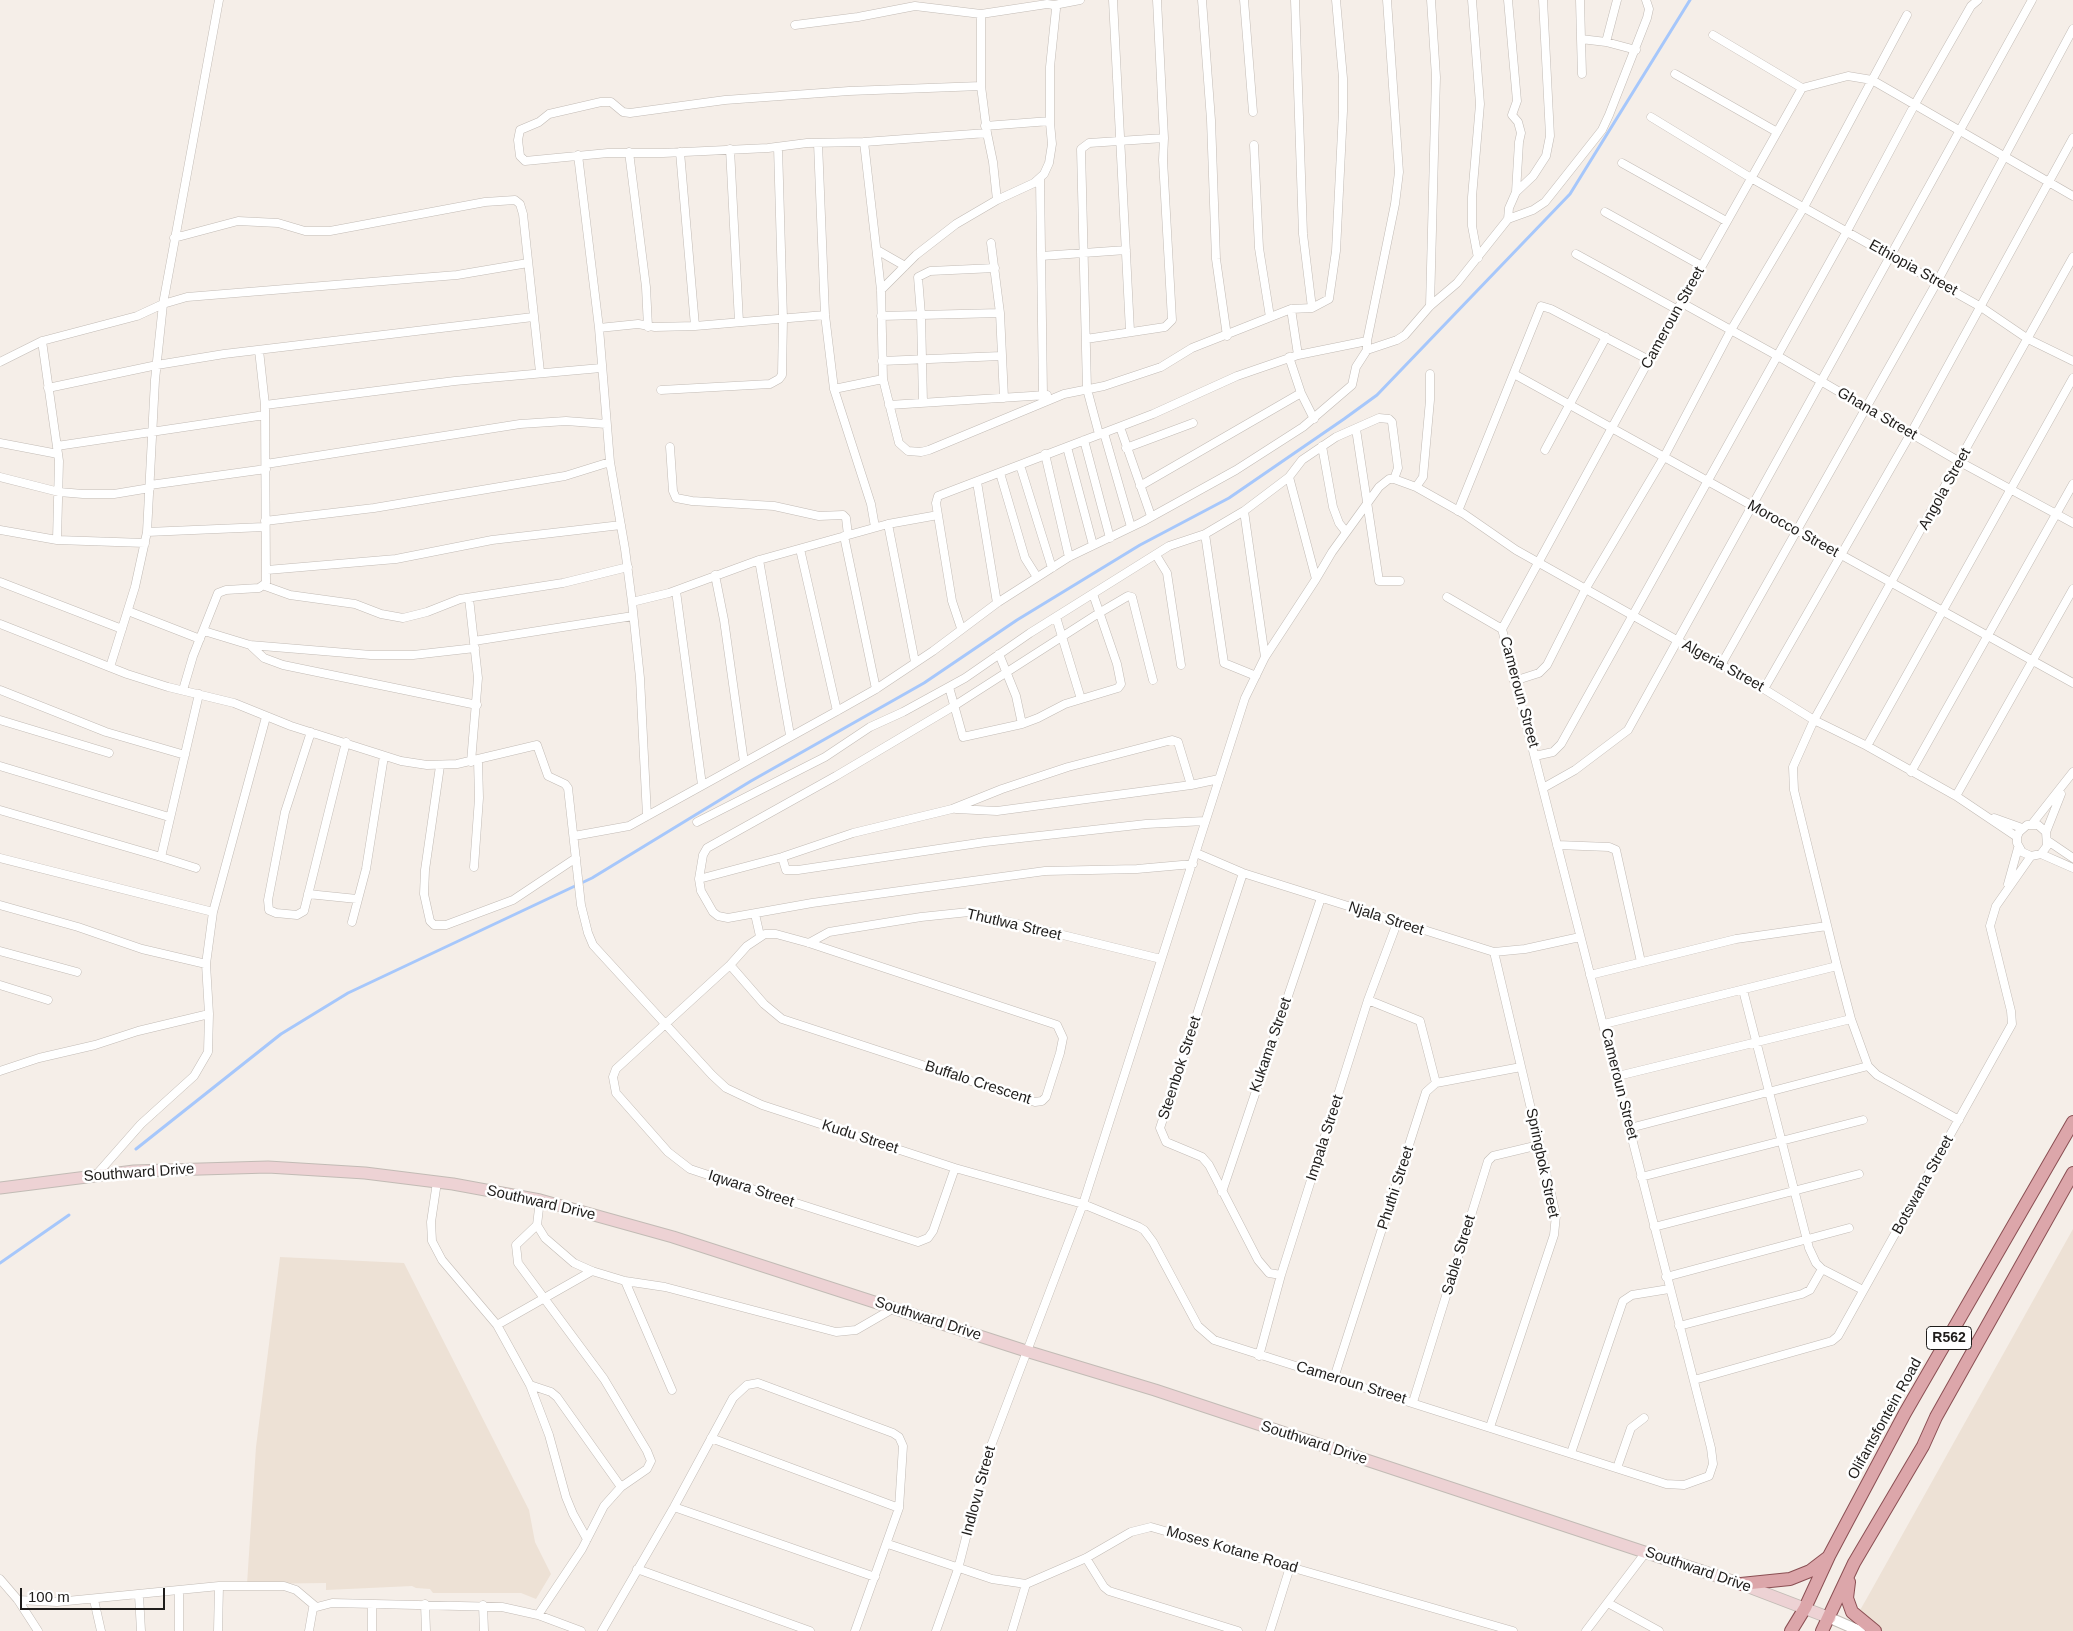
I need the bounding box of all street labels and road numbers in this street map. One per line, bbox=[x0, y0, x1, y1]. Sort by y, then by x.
street label: Ethiopia Street bbox=[1866, 236, 1960, 300]
street label: Cameroun Street bbox=[1637, 264, 1709, 372]
street label: Ghana Street bbox=[1834, 384, 1920, 444]
street label: Angola Street bbox=[1915, 445, 1975, 533]
street label: Morocco Street bbox=[1744, 496, 1842, 562]
street label: Cameroun Street bbox=[1496, 635, 1542, 749]
street label: Algeria Street bbox=[1679, 636, 1767, 696]
street label: Njala Street bbox=[1346, 898, 1426, 940]
street label: Thutlwa Street bbox=[965, 905, 1063, 945]
street label: Kukama Street bbox=[1246, 995, 1296, 1095]
street label: Steenbok Street bbox=[1155, 1014, 1205, 1122]
street label: Cameroun Street bbox=[1596, 1026, 1642, 1142]
street label: Buffalo Crescent bbox=[923, 1057, 1033, 1109]
street label: Impala Street bbox=[1303, 1093, 1347, 1183]
street label: Springbok Street bbox=[1522, 1106, 1562, 1220]
street label: Kudu Street bbox=[820, 1116, 900, 1158]
street label: Botswana Street bbox=[1888, 1133, 1958, 1237]
street label: Phuthi Street bbox=[1374, 1144, 1418, 1232]
street label: Southward Drive bbox=[83, 1160, 195, 1186]
street label: Iqwara Street bbox=[706, 1167, 796, 1211]
street label: Southward Drive bbox=[485, 1182, 597, 1224]
street label: Sable Street bbox=[1438, 1213, 1480, 1297]
street label: Southward Drive bbox=[872, 1293, 984, 1345]
road number: R562 bbox=[1926, 1326, 1972, 1350]
street label: Olifantsfontein Road bbox=[1844, 1355, 1926, 1483]
street label: Cameroun Street bbox=[1294, 1358, 1408, 1408]
street label: Southward Drive bbox=[1258, 1417, 1370, 1469]
street label: Indlovu Street bbox=[958, 1444, 1000, 1538]
street label: Moses Kotane Road bbox=[1164, 1523, 1300, 1577]
street label: Southward Drive bbox=[1643, 1543, 1753, 1597]

